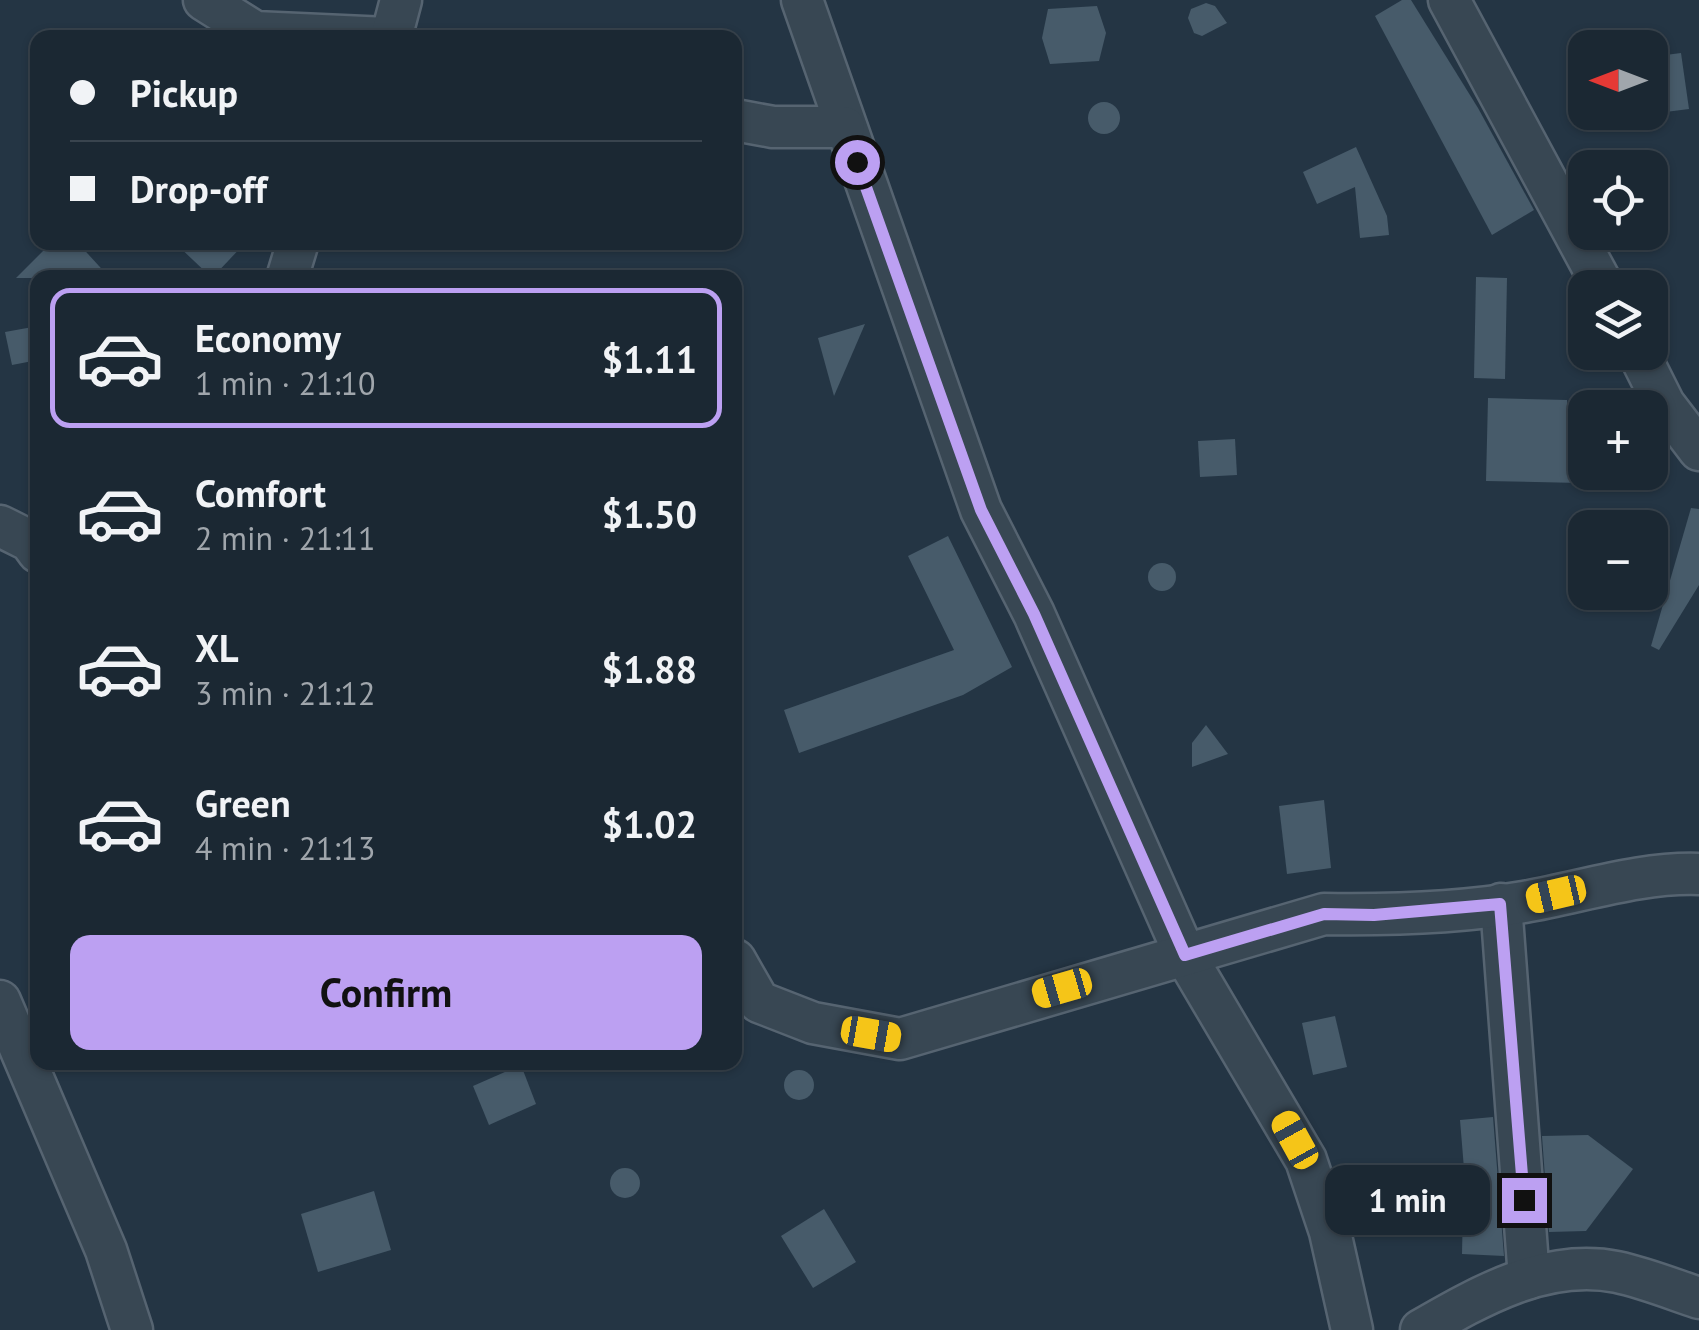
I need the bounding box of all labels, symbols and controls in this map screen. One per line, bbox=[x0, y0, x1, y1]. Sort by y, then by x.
north arrow bbox=[1568, 30, 1668, 130]
map controls bbox=[1568, 30, 1668, 610]
text: Pickup bbox=[130, 68, 238, 117]
route start bbox=[835, 140, 880, 185]
button: locate bbox=[1568, 150, 1668, 250]
text: Drop-off bbox=[130, 164, 267, 213]
button: layers bbox=[1568, 270, 1668, 370]
icon: car bbox=[75, 313, 165, 403]
text: Economy bbox=[195, 313, 341, 362]
text: $1.11 bbox=[601, 334, 697, 383]
text: 1 min · 21:10 bbox=[195, 362, 375, 404]
button: + bbox=[1568, 390, 1668, 490]
icon: car bbox=[75, 468, 165, 558]
text: Comfort bbox=[195, 468, 326, 517]
text: $1.50 bbox=[601, 489, 697, 538]
button: − bbox=[1568, 510, 1668, 610]
text: 2 min · 21:11 bbox=[195, 517, 375, 559]
icon: car bbox=[75, 623, 165, 713]
text: XL bbox=[195, 623, 239, 672]
text: $1.88 bbox=[601, 644, 697, 693]
text: 3 min · 21:12 bbox=[195, 672, 375, 714]
icon: car bbox=[75, 778, 165, 868]
text: Green bbox=[195, 778, 291, 827]
text: $1.02 bbox=[601, 799, 697, 848]
text: 4 min · 21:13 bbox=[195, 827, 375, 869]
car bbox=[1523, 873, 1589, 915]
button: Confirm bbox=[70, 935, 702, 1050]
car bbox=[1029, 965, 1095, 1011]
car bbox=[839, 1014, 903, 1054]
car bbox=[1267, 1106, 1323, 1174]
callout: 1 min bbox=[1324, 1165, 1489, 1235]
route end bbox=[1502, 1178, 1547, 1223]
text: 1 min bbox=[1368, 1179, 1447, 1221]

